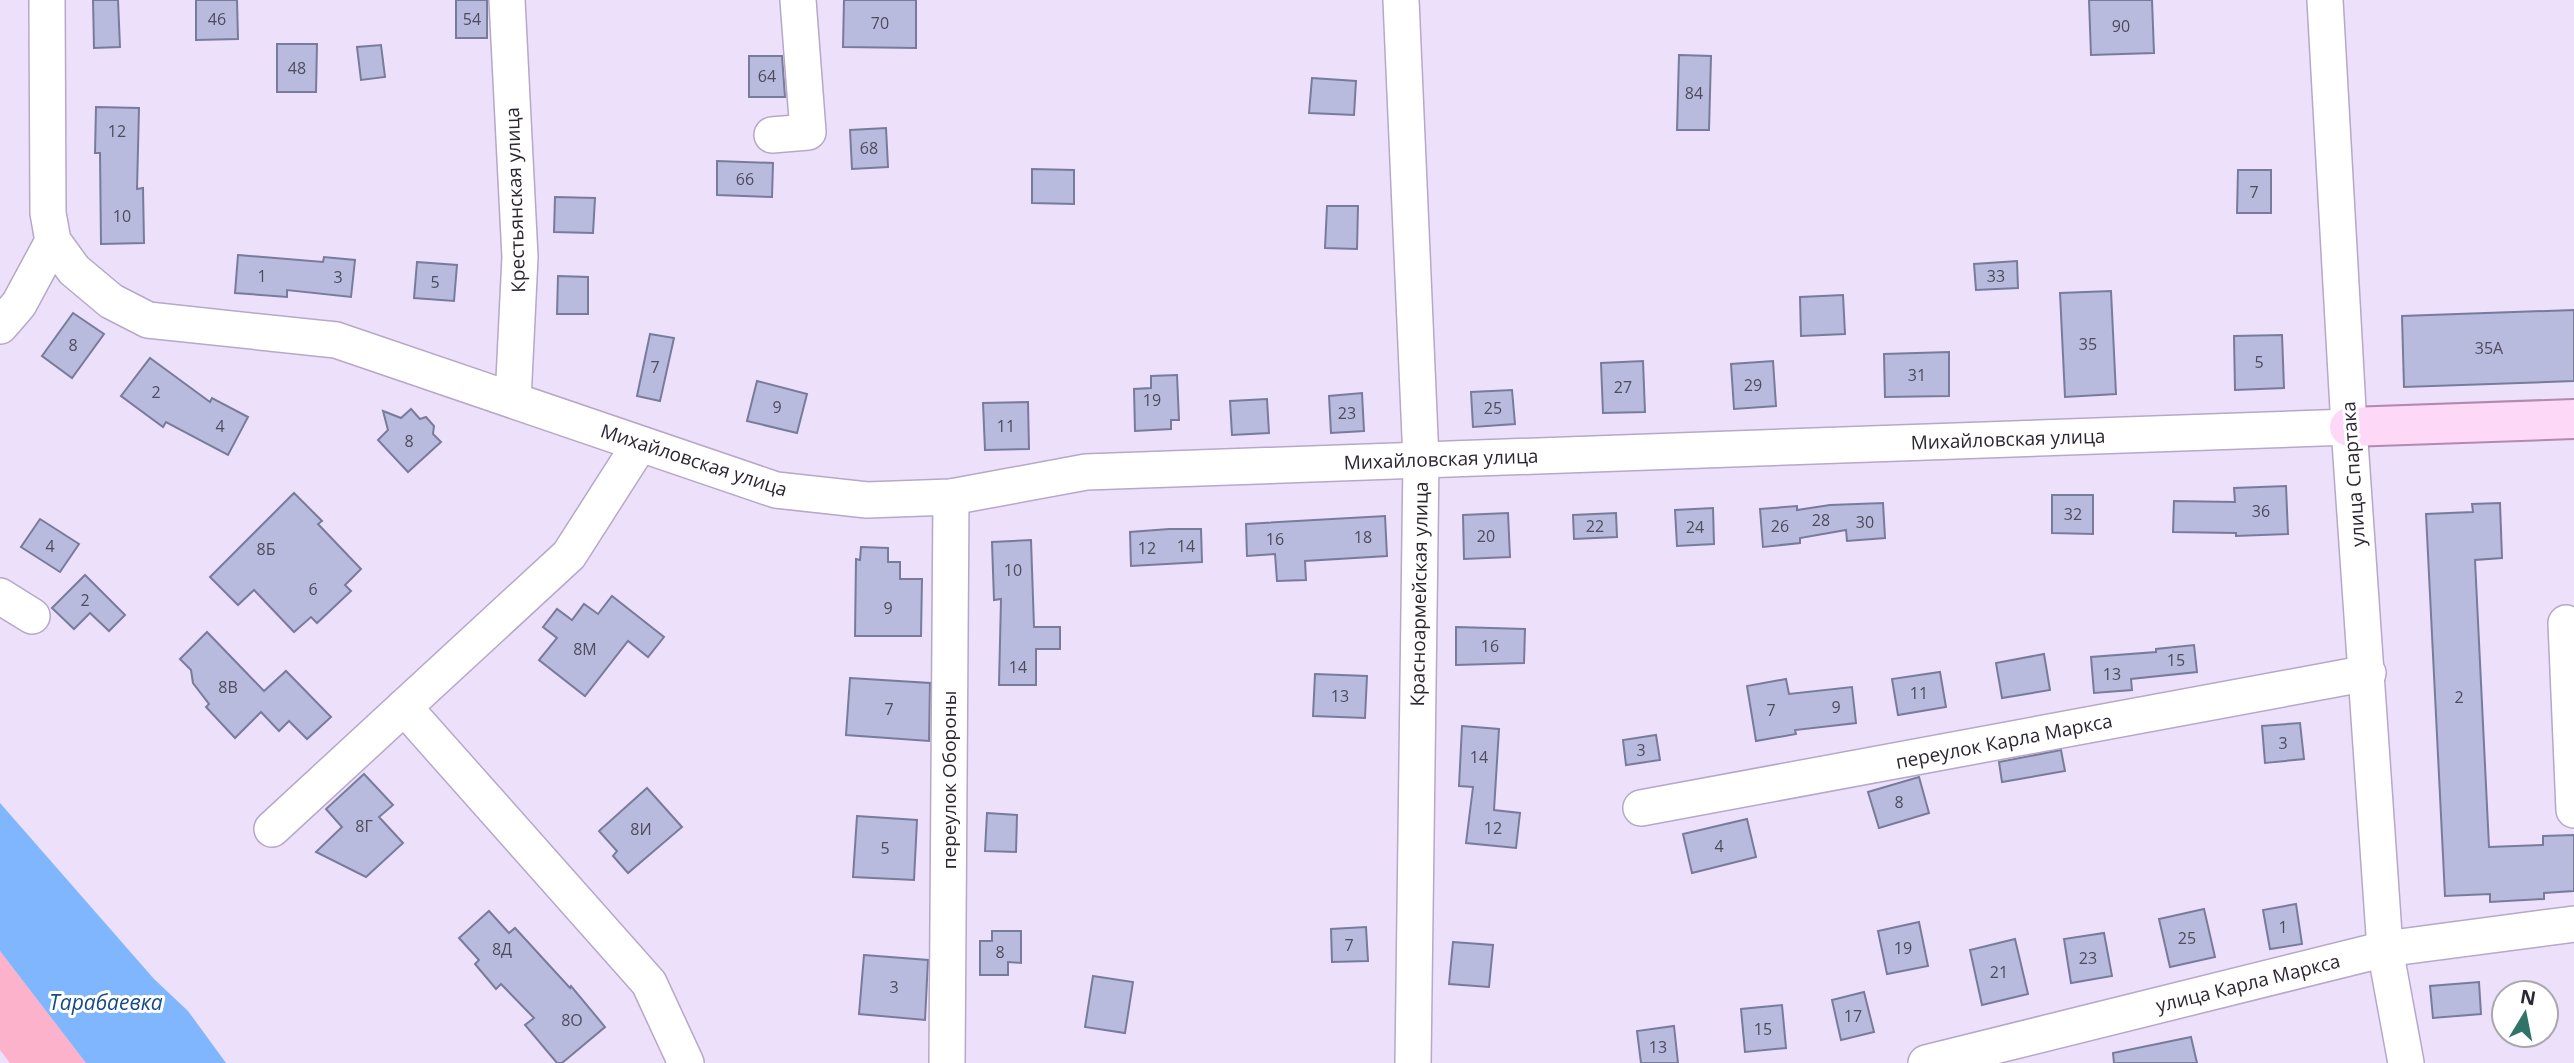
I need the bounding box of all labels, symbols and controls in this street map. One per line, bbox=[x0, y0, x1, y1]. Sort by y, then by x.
house number: 46 bbox=[208, 8, 226, 30]
house number: 54 bbox=[463, 8, 481, 30]
house number: 70 bbox=[871, 12, 889, 34]
house number: 90 bbox=[2112, 15, 2130, 37]
house number: 48 bbox=[288, 57, 306, 79]
house number: 64 bbox=[758, 65, 776, 87]
house number: 84 bbox=[1685, 82, 1703, 104]
street label: Крестьянская улица bbox=[499, 107, 531, 293]
house number: 12 bbox=[108, 120, 126, 142]
house number: 68 bbox=[860, 137, 878, 159]
house number: 66 bbox=[736, 168, 754, 190]
house number: 7 bbox=[2249, 181, 2259, 203]
house number: 10 bbox=[113, 205, 131, 227]
house number: 1 bbox=[257, 265, 267, 287]
house number: 33 bbox=[1987, 265, 2005, 287]
house number: 3 bbox=[333, 266, 343, 288]
house number: 5 bbox=[430, 271, 440, 293]
house number: 35 bbox=[2079, 333, 2097, 355]
house number: 8 bbox=[68, 334, 78, 356]
house number: 35А bbox=[2475, 337, 2504, 359]
house number: 5 bbox=[2254, 351, 2264, 373]
house number: 7 bbox=[650, 356, 660, 378]
house number: 31 bbox=[1908, 364, 1926, 386]
house number: 29 bbox=[1744, 374, 1762, 396]
house number: 27 bbox=[1614, 376, 1632, 398]
house number: 2 bbox=[151, 381, 161, 403]
house number: 19 bbox=[1143, 389, 1161, 411]
house number: 9 bbox=[772, 396, 782, 418]
house number: 25 bbox=[1484, 397, 1502, 419]
street label: улица Спартака bbox=[2335, 400, 2371, 548]
house number: 23 bbox=[1338, 402, 1356, 424]
house number: 4 bbox=[215, 415, 225, 437]
house number: 11 bbox=[997, 415, 1015, 437]
street label: Михайловская улица bbox=[597, 418, 791, 502]
street label: Михайловская улица bbox=[1910, 423, 2106, 455]
house number: 8 bbox=[404, 430, 414, 452]
street label: Михайловская улица bbox=[1343, 443, 1539, 475]
street label: Красноармейская улица bbox=[1404, 481, 1434, 707]
house number: 36 bbox=[2252, 500, 2270, 522]
house number: 32 bbox=[2064, 503, 2082, 525]
house number: 28 bbox=[1812, 509, 1830, 531]
house number: 30 bbox=[1856, 511, 1874, 533]
house number: 22 bbox=[1586, 515, 1604, 537]
house number: 26 bbox=[1771, 515, 1789, 537]
house number: 24 bbox=[1686, 516, 1704, 538]
house number: 20 bbox=[1477, 525, 1495, 547]
house number: 18 bbox=[1354, 526, 1372, 548]
house number: 16 bbox=[1266, 528, 1284, 550]
house number: 4 bbox=[45, 535, 55, 557]
house number: 14 bbox=[1177, 535, 1195, 557]
house number: 12 bbox=[1138, 537, 1156, 559]
house number: 8Б bbox=[257, 538, 275, 560]
house number: 10 bbox=[1004, 559, 1022, 581]
house number: 6 bbox=[308, 578, 318, 600]
house number: 2 bbox=[80, 589, 90, 611]
house number: 9 bbox=[883, 597, 893, 619]
house number: 16 bbox=[1481, 635, 1499, 657]
house number: 8М bbox=[573, 638, 597, 660]
house number: 15 bbox=[2167, 649, 2185, 671]
house number: 14 bbox=[1009, 656, 1027, 678]
house number: 13 bbox=[2103, 663, 2121, 685]
house number: 8В bbox=[218, 676, 238, 698]
house number: 11 bbox=[1910, 682, 1928, 704]
house number: 13 bbox=[1331, 685, 1349, 707]
house number: 2 bbox=[2454, 686, 2464, 708]
street label: переулок Обороны bbox=[936, 691, 962, 869]
house number: 9 bbox=[1831, 696, 1841, 718]
house number: 7 bbox=[884, 698, 894, 720]
house number: 7 bbox=[1766, 699, 1776, 721]
street label: переулок Карла Маркса bbox=[1893, 707, 2115, 775]
house number: 3 bbox=[2278, 732, 2288, 754]
house number: 3 bbox=[1636, 739, 1646, 761]
house number: 14 bbox=[1470, 746, 1488, 768]
house number: 8 bbox=[1894, 791, 1904, 813]
house number: 8Г bbox=[355, 815, 373, 837]
house number: 12 bbox=[1484, 817, 1502, 839]
house number: 8И bbox=[630, 818, 652, 840]
house number: 4 bbox=[1714, 835, 1724, 857]
house number: 5 bbox=[880, 837, 890, 859]
house number: 1 bbox=[2278, 916, 2288, 938]
house number: 25 bbox=[2178, 927, 2196, 949]
house number: 7 bbox=[1344, 934, 1354, 956]
house number: 19 bbox=[1894, 937, 1912, 959]
house number: 8Д bbox=[492, 938, 512, 960]
house number: 8 bbox=[995, 941, 1005, 963]
house number: 23 bbox=[2079, 947, 2097, 969]
street label: улица Карла Маркса bbox=[2153, 948, 2343, 1018]
house number: 21 bbox=[1990, 961, 2008, 983]
house number: 3 bbox=[889, 976, 899, 998]
north arrow bbox=[2490, 979, 2560, 1049]
text: N bbox=[2518, 983, 2538, 1011]
water label: Тарабаевка bbox=[49, 988, 163, 1016]
house number: 17 bbox=[1844, 1005, 1862, 1027]
house number: 8О bbox=[561, 1009, 583, 1031]
house number: 15 bbox=[1754, 1018, 1772, 1040]
house number: 13 bbox=[1649, 1036, 1667, 1058]

